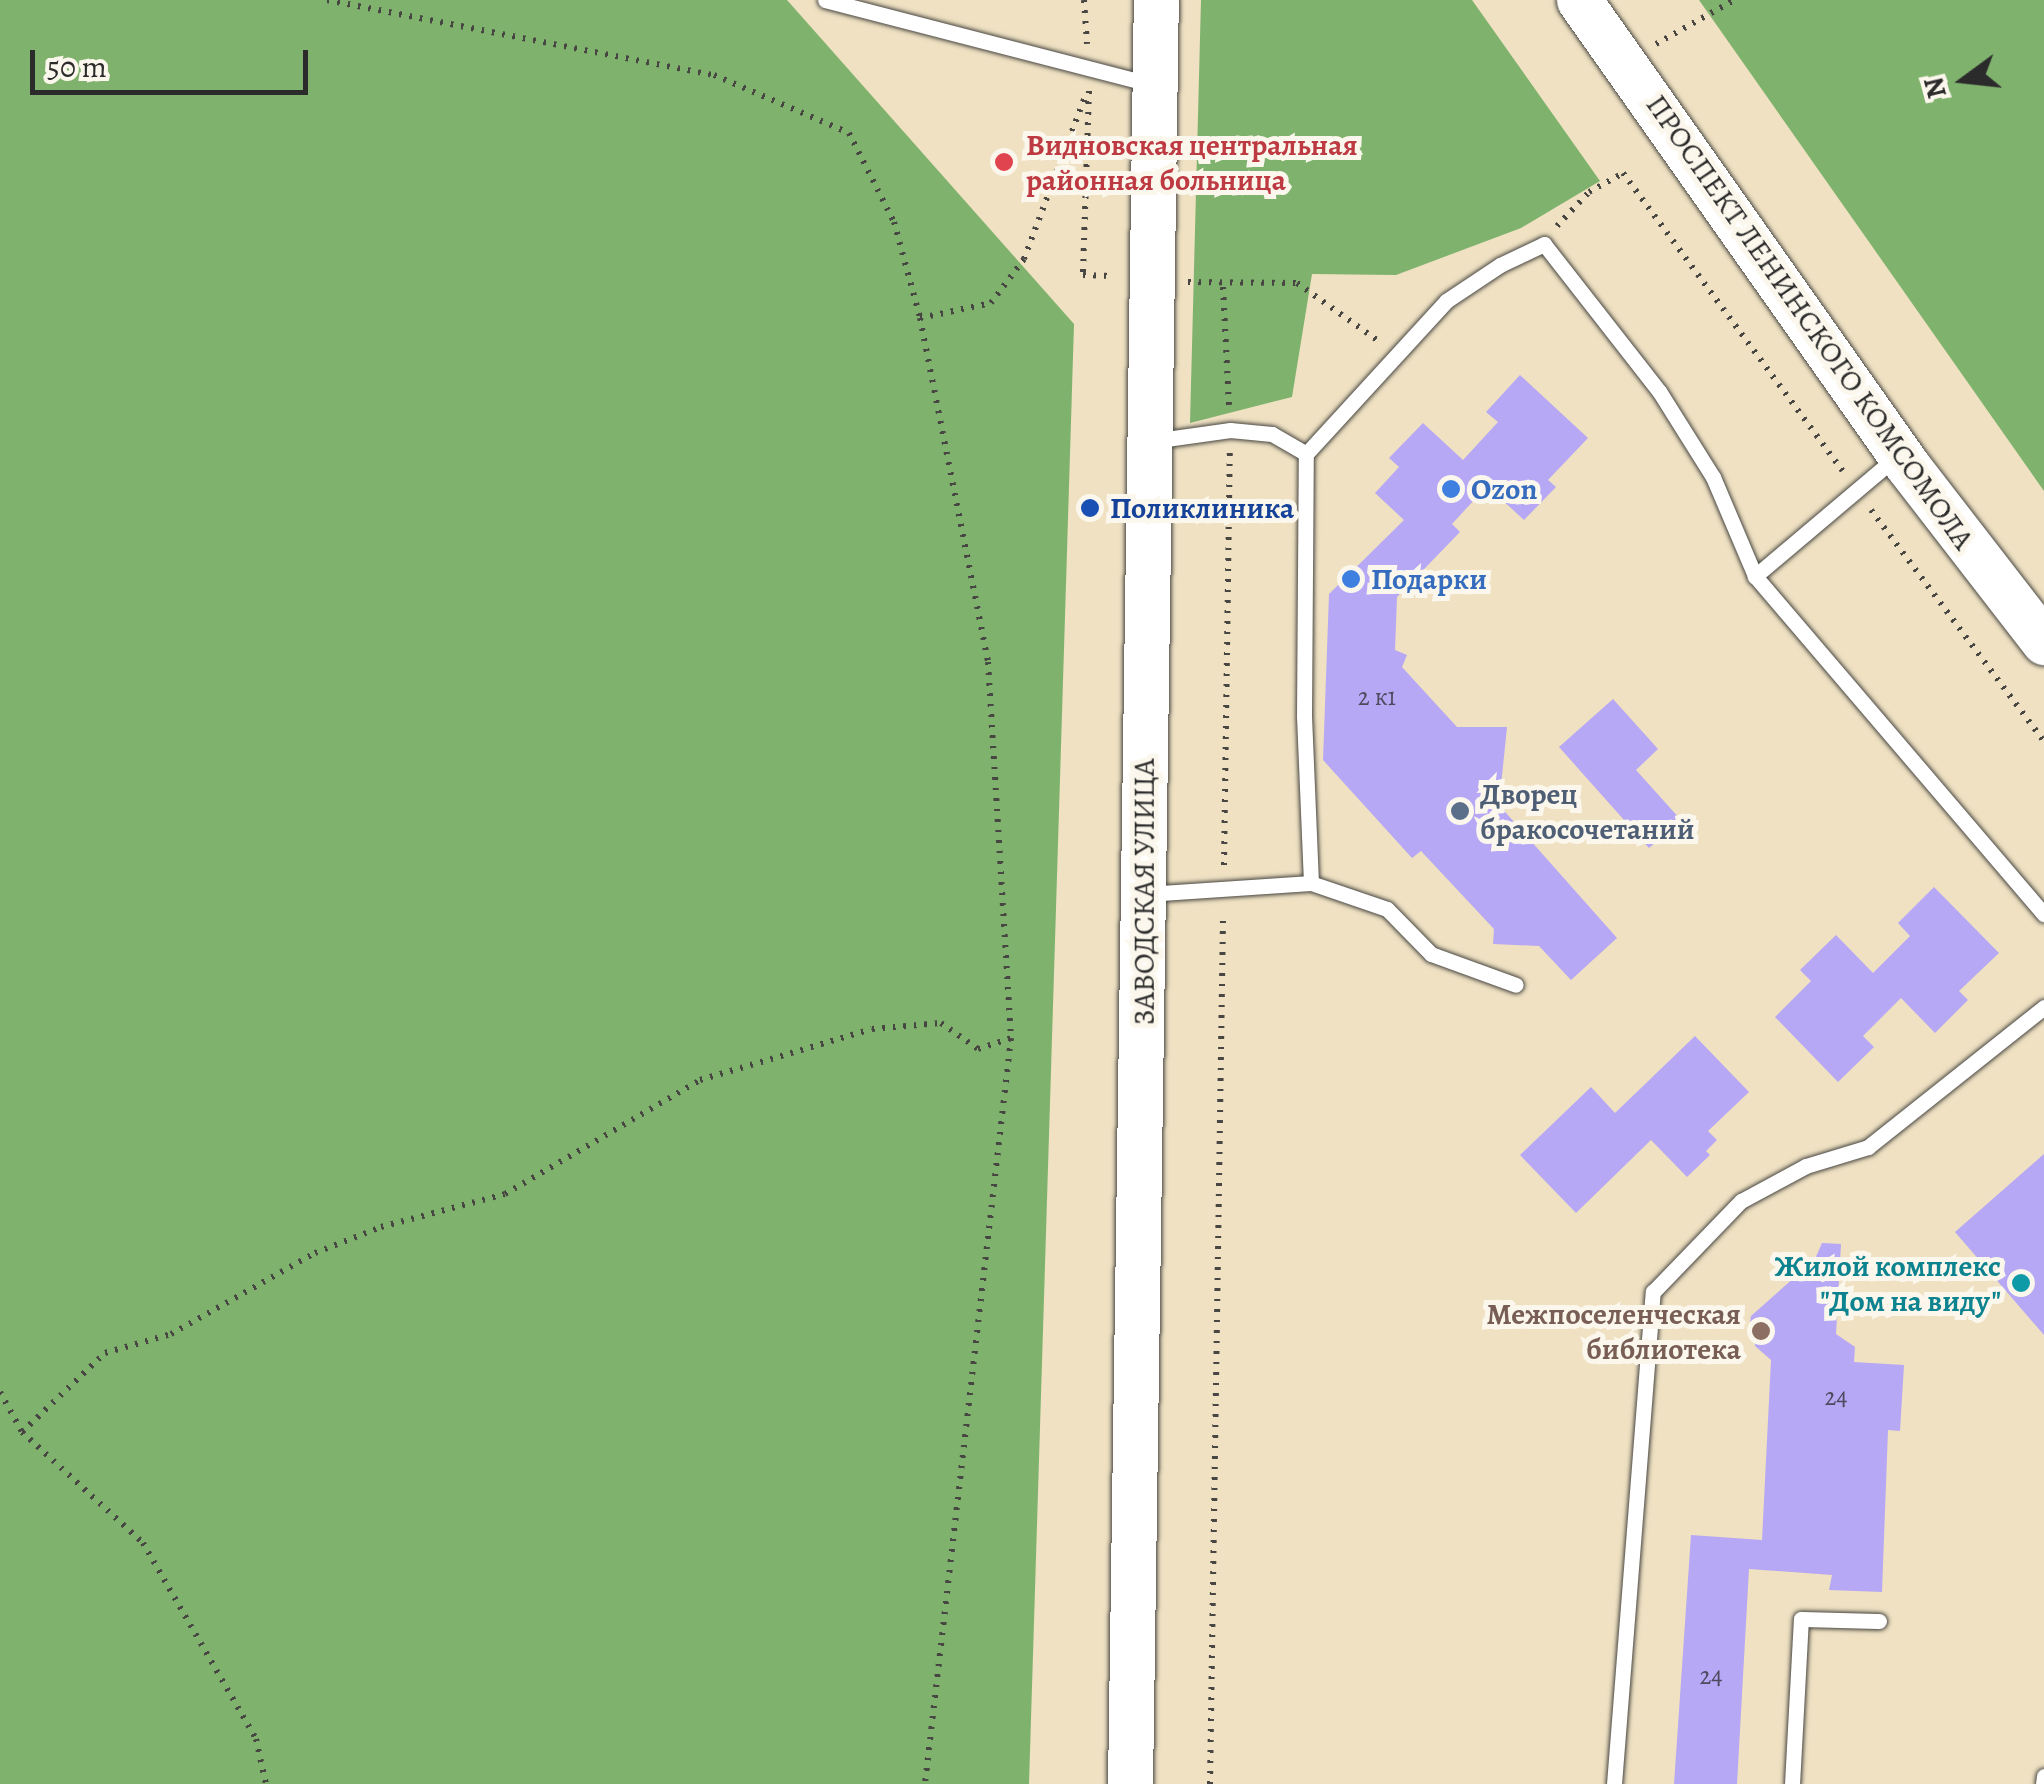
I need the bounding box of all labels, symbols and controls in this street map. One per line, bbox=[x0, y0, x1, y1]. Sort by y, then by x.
scale bar bbox=[35, 30, 312, 92]
north arrow bbox=[1914, 30, 2014, 130]
text: 50 m bbox=[47, 47, 107, 87]
text: N bbox=[1914, 73, 1956, 103]
street label: ПРОСПЕКТ ЛЕНИНСКОГО КОМСОМОЛА bbox=[1638, 88, 1982, 556]
place label: Видновская центральная районная больница bbox=[1026, 127, 1358, 198]
marker: Видновская центральная районная больница bbox=[991, 149, 1017, 175]
place label: Ozon bbox=[1471, 471, 1537, 507]
marker: Ozon bbox=[1440, 478, 1462, 500]
place label: Поликлиника bbox=[1110, 490, 1294, 526]
marker: Поликлиника bbox=[1079, 497, 1101, 519]
place label: Подарки bbox=[1371, 561, 1487, 597]
marker: Подарки bbox=[1340, 568, 1362, 590]
house number: 2 к1 bbox=[1358, 682, 1396, 712]
street label: ЗАВОДСКАЯ УЛИЦА bbox=[1126, 759, 1162, 1025]
place label: Дворец бракосочетаний bbox=[1480, 776, 1695, 846]
marker: Дворец бракосочетаний bbox=[1449, 800, 1471, 822]
place label: Жилой комплекс "Дом на виду" bbox=[1775, 1248, 2001, 1318]
marker: Жилой комплекс "Дом на виду" bbox=[2010, 1272, 2032, 1294]
place label: Межпоселенческая библиотека bbox=[1486, 1296, 1741, 1366]
marker: Межпоселенческая библиотека bbox=[1750, 1320, 1772, 1342]
house number: 24 bbox=[1824, 1382, 1848, 1412]
house number: 24 bbox=[1699, 1661, 1723, 1691]

